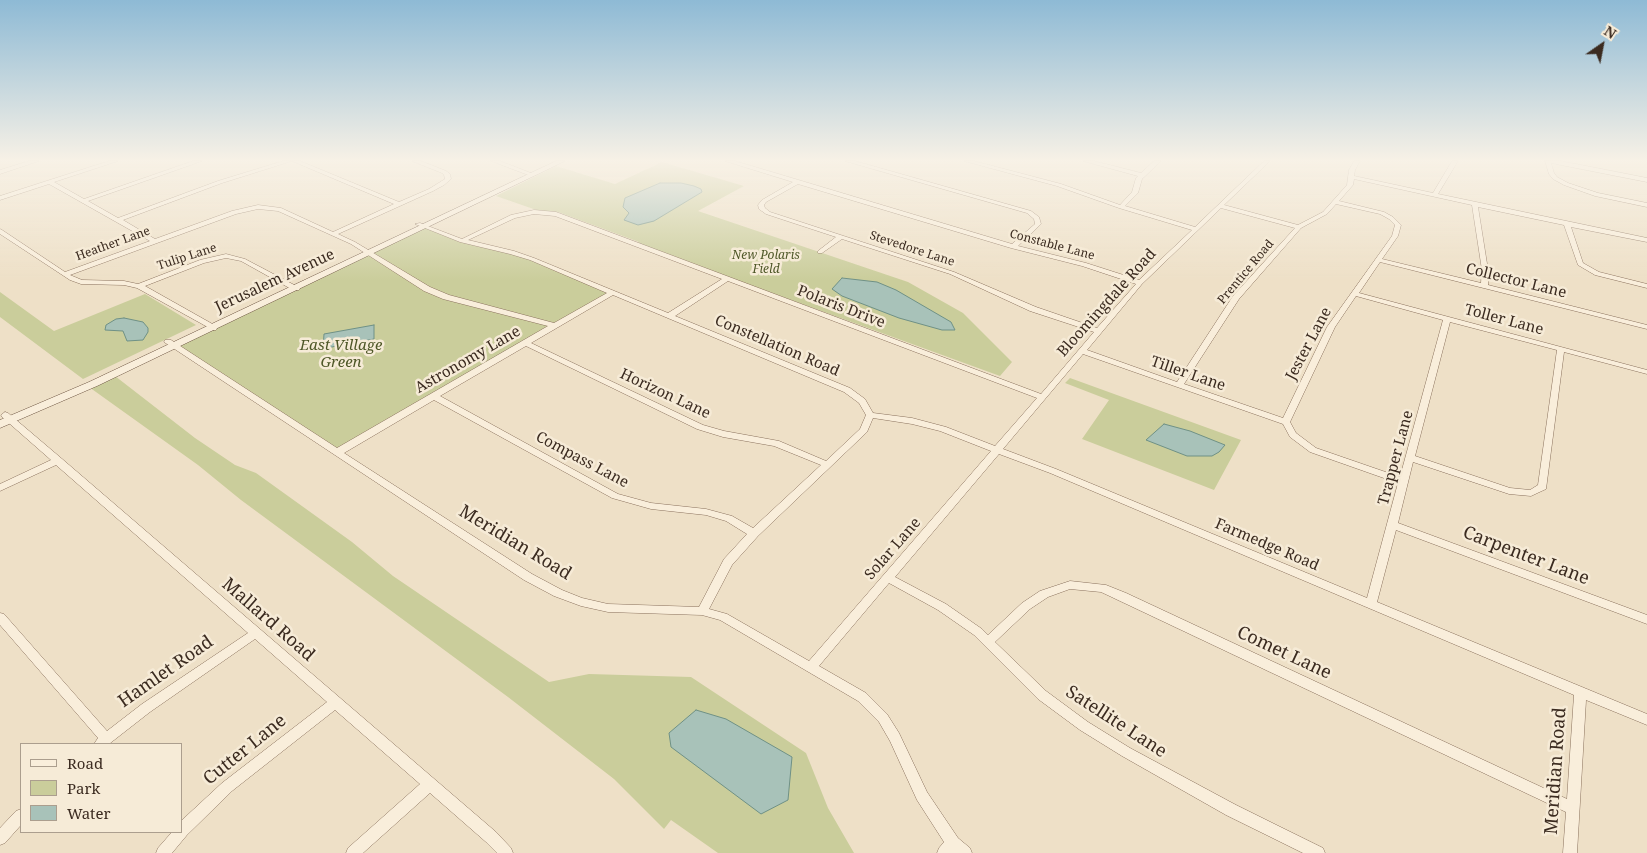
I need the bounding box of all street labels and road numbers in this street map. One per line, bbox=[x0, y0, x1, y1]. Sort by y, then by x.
street label: Heather Lane bbox=[74, 224, 152, 264]
street label: Constable Lane bbox=[1008, 227, 1096, 263]
street label: Stevedore Lane bbox=[868, 228, 956, 270]
street label: Prentice Road bbox=[1215, 237, 1277, 307]
street label: Tulip Lane bbox=[156, 241, 218, 273]
street label: Jerusalem Avenue bbox=[212, 245, 338, 317]
street label: Bloomingdale Road bbox=[1054, 245, 1160, 361]
street label: Collector Lane bbox=[1464, 260, 1568, 302]
street label: Polaris Drive bbox=[794, 282, 888, 332]
street label: Toller Lane bbox=[1463, 301, 1545, 339]
street label: Jester Lane bbox=[1282, 304, 1336, 384]
street label: Constellation Road bbox=[712, 312, 842, 380]
street label: Astronomy Lane bbox=[412, 323, 524, 397]
street label: Tiller Lane bbox=[1148, 353, 1228, 395]
street label: Horizon Lane bbox=[617, 365, 713, 423]
street label: Trapper Lane bbox=[1375, 409, 1417, 507]
street label: Compass Lane bbox=[532, 428, 632, 492]
street label: Meridian Road bbox=[455, 501, 575, 585]
street label: Solar Lane bbox=[861, 514, 925, 584]
street label: Farmedge Road bbox=[1212, 515, 1322, 575]
street label: Carpenter Lane bbox=[1460, 522, 1592, 590]
street label: Mallard Road bbox=[217, 574, 319, 666]
street label: Comet Lane bbox=[1233, 622, 1335, 684]
street label: Hamlet Road bbox=[114, 631, 218, 713]
street label: Satellite Lane bbox=[1061, 681, 1171, 763]
street label: Meridian Road bbox=[1541, 707, 1571, 835]
street label: Cutter Lane bbox=[199, 710, 291, 790]

